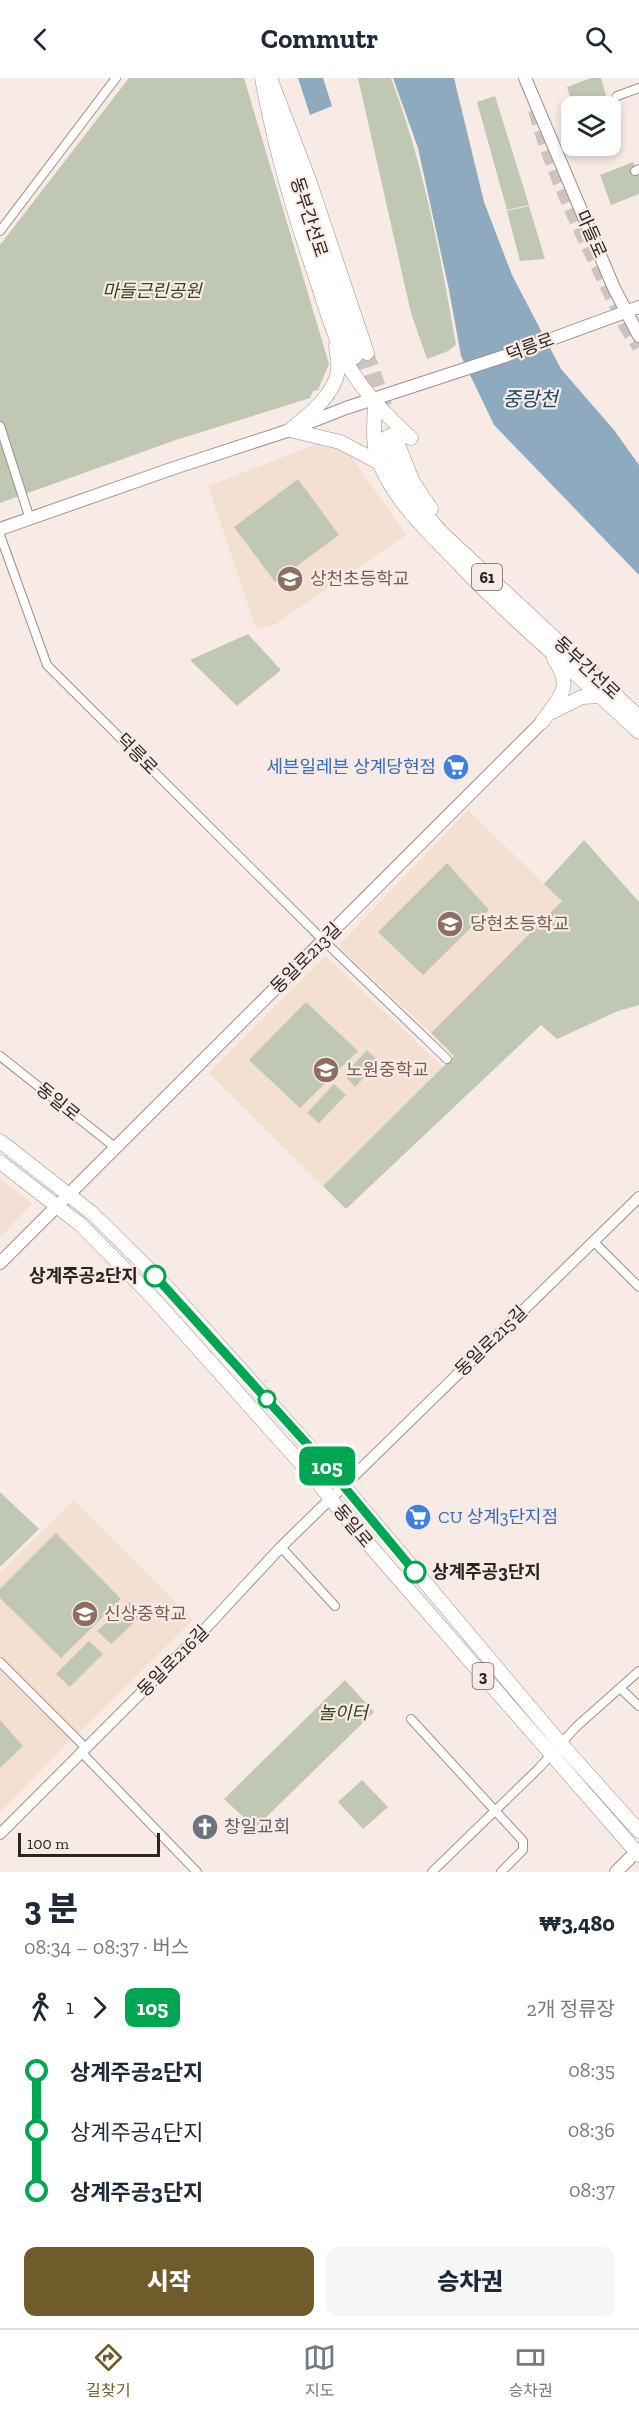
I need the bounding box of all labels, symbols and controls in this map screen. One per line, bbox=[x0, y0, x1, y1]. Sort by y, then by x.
icon: back bbox=[24, 23, 57, 56]
text: Commutr bbox=[261, 23, 378, 55]
icon: search bbox=[582, 23, 615, 56]
map controls bbox=[561, 96, 621, 156]
button: layers bbox=[561, 96, 621, 156]
street label: 동부간선로 bbox=[286, 174, 332, 260]
street label: 마들로 bbox=[571, 207, 611, 261]
park label: 마들근린공원 bbox=[102, 280, 203, 302]
street label: 덕릉로 bbox=[503, 328, 557, 366]
water label: 중랑천 bbox=[502, 387, 560, 411]
school or university icon: 상천초등학교 bbox=[275, 564, 305, 594]
road number: 61 bbox=[472, 564, 502, 590]
place label: 상천초등학교 bbox=[310, 568, 409, 590]
street label: 동부간선로 bbox=[549, 632, 625, 704]
street label: 덕릉로 bbox=[112, 729, 162, 779]
supermarket icon: 세븐일레븐 상계당현점 bbox=[441, 752, 471, 782]
place label: 세븐일레븐 상계당현점 bbox=[266, 756, 436, 778]
school or university icon: 당현초등학교 bbox=[435, 909, 465, 939]
place label: 당현초등학교 bbox=[470, 913, 569, 935]
street label: 동일로213길 bbox=[266, 918, 346, 998]
school or university icon: 노원중학교 bbox=[311, 1055, 341, 1085]
place label: 노원중학교 bbox=[346, 1059, 429, 1081]
street label: 동일로 bbox=[32, 1078, 84, 1126]
place label: 상계주공2단지 bbox=[29, 1265, 138, 1287]
marker: 상계주공2단지 bbox=[144, 1265, 166, 1287]
street label: 동일로215길 bbox=[450, 1301, 532, 1381]
unlabelled marker bbox=[258, 1390, 276, 1408]
line badge: 105 bbox=[292, 1446, 362, 1486]
text: 105 bbox=[311, 1454, 343, 1479]
street label: 동일로 bbox=[329, 1500, 377, 1552]
supermarket icon: CU 상계3단지점 bbox=[403, 1502, 433, 1532]
place label: CU 상계3단지점 bbox=[438, 1506, 558, 1528]
marker: 상계주공3단지 bbox=[404, 1561, 426, 1583]
place label: 상계주공3단지 bbox=[432, 1561, 541, 1583]
school or university icon: 신상중학교 bbox=[70, 1599, 100, 1629]
place label: 신상중학교 bbox=[104, 1603, 187, 1625]
street label: 동일로216길 bbox=[133, 1621, 213, 1701]
road number: 3 bbox=[472, 1663, 494, 1689]
park label: 놀이터 bbox=[318, 1702, 370, 1724]
church icon: 창일교회 bbox=[190, 1812, 220, 1842]
place label: 창일교회 bbox=[224, 1816, 290, 1838]
scale bar bbox=[18, 1830, 160, 1858]
text: 100 m bbox=[27, 1834, 69, 1853]
text: 3 분 bbox=[24, 1889, 78, 1928]
text: ₩3,480 bbox=[539, 1910, 615, 1937]
text: 08:34 – 08:37 · 버스 bbox=[24, 1935, 189, 1959]
icon: walk bbox=[24, 1991, 57, 2024]
icon: forward bbox=[83, 1991, 116, 2024]
text: 1 bbox=[66, 1995, 74, 2019]
text: 105 bbox=[137, 1995, 168, 2020]
text: 2개 정류장 bbox=[527, 1997, 615, 2021]
text: 08:35 bbox=[568, 2058, 615, 2082]
text: 상계주공2단지 bbox=[70, 2059, 203, 2086]
text: 08:36 bbox=[568, 2118, 615, 2142]
text: 상계주공4단지 bbox=[70, 2119, 203, 2146]
text: 08:37 bbox=[569, 2178, 615, 2202]
text: 상계주공3단지 bbox=[70, 2179, 203, 2206]
button: 시작 bbox=[24, 2247, 314, 2316]
button: 승차권 bbox=[326, 2247, 615, 2316]
tab: 길찾기 bbox=[86, 2341, 130, 2401]
tab: 지도 bbox=[303, 2341, 336, 2401]
tab: 승차권 bbox=[509, 2341, 553, 2401]

